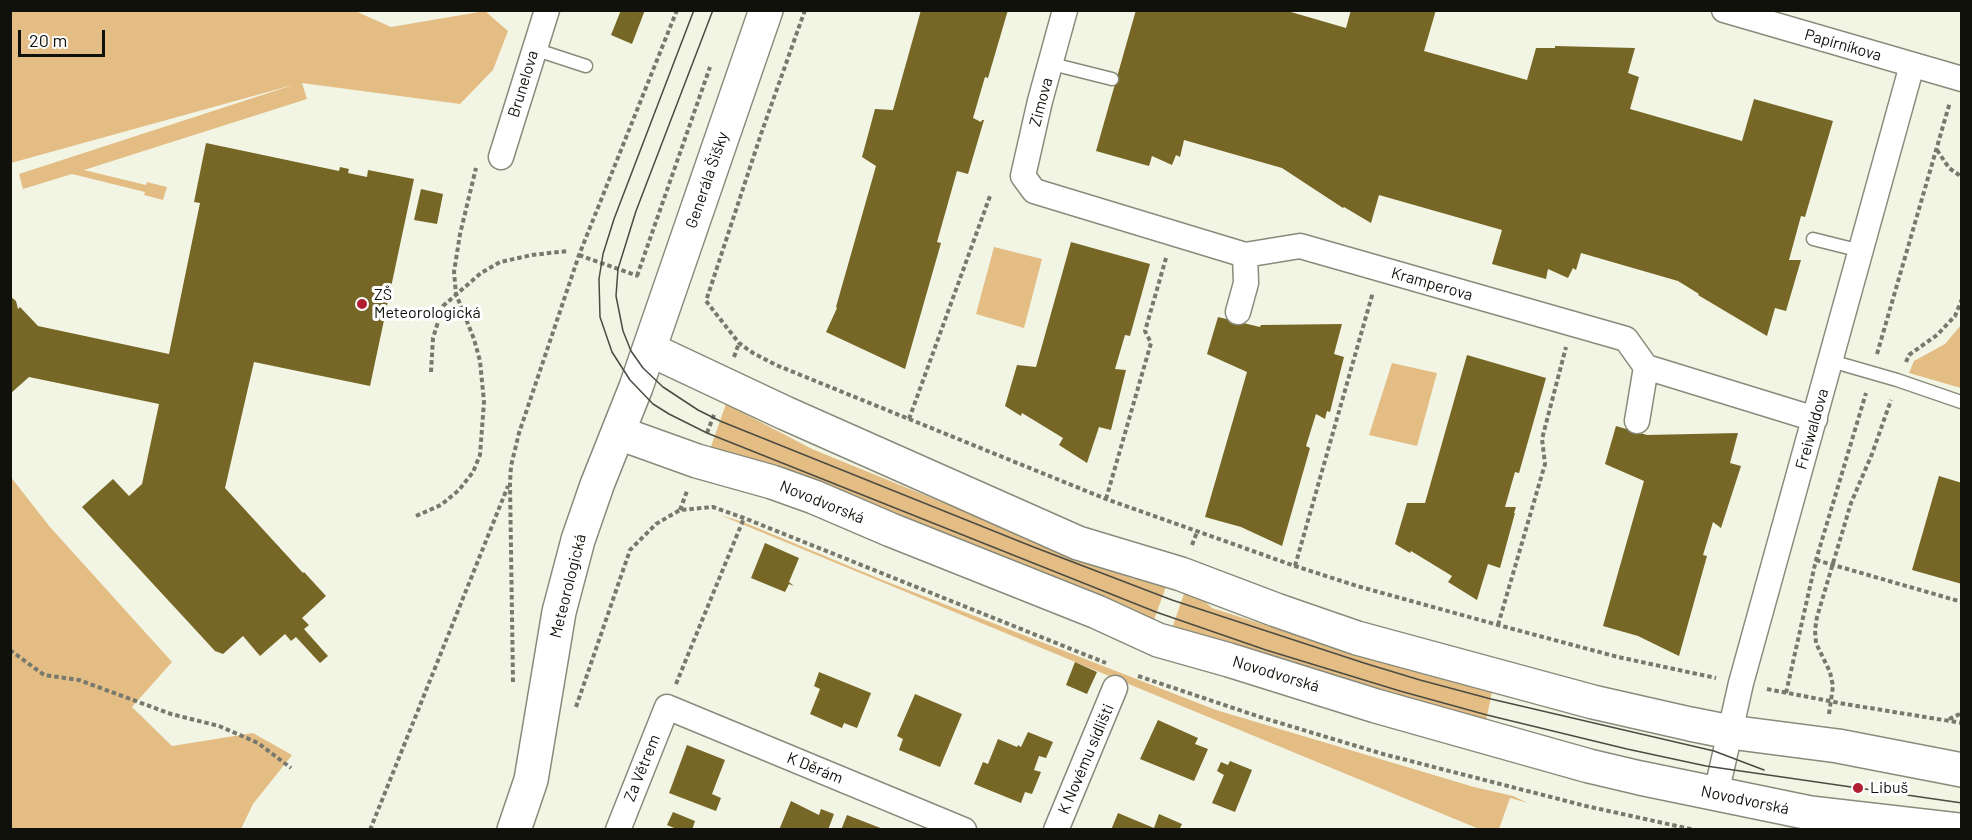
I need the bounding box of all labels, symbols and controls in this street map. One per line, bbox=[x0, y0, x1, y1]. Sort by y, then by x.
scale bar bbox=[21, 18, 108, 56]
street label: Papírníkova bbox=[1802, 25, 1884, 65]
text: 20 m bbox=[29, 29, 67, 51]
street label: Brunelova bbox=[504, 48, 542, 120]
street label: Zimova bbox=[1025, 75, 1057, 129]
street label: Generála Šišky bbox=[681, 129, 733, 231]
street label: Kramperova bbox=[1389, 263, 1475, 305]
place label: ZŠ Meteorologická bbox=[374, 285, 481, 323]
marker: ZŠ Meteorologická bbox=[355, 297, 369, 311]
street label: Freiwaldova bbox=[1791, 386, 1833, 472]
street label: Novodvorská bbox=[777, 476, 867, 528]
street label: Meteorologická bbox=[546, 532, 590, 640]
street label: Novodvorská bbox=[1230, 652, 1322, 696]
street label: K Novému sídlišti bbox=[1054, 701, 1118, 817]
street label: Za Větrem bbox=[620, 732, 664, 804]
street label: K Děrám bbox=[784, 748, 846, 788]
place label: Libuš bbox=[1870, 778, 1908, 798]
street label: Novodvorská bbox=[1699, 781, 1791, 819]
marker: Libuš bbox=[1851, 781, 1865, 795]

